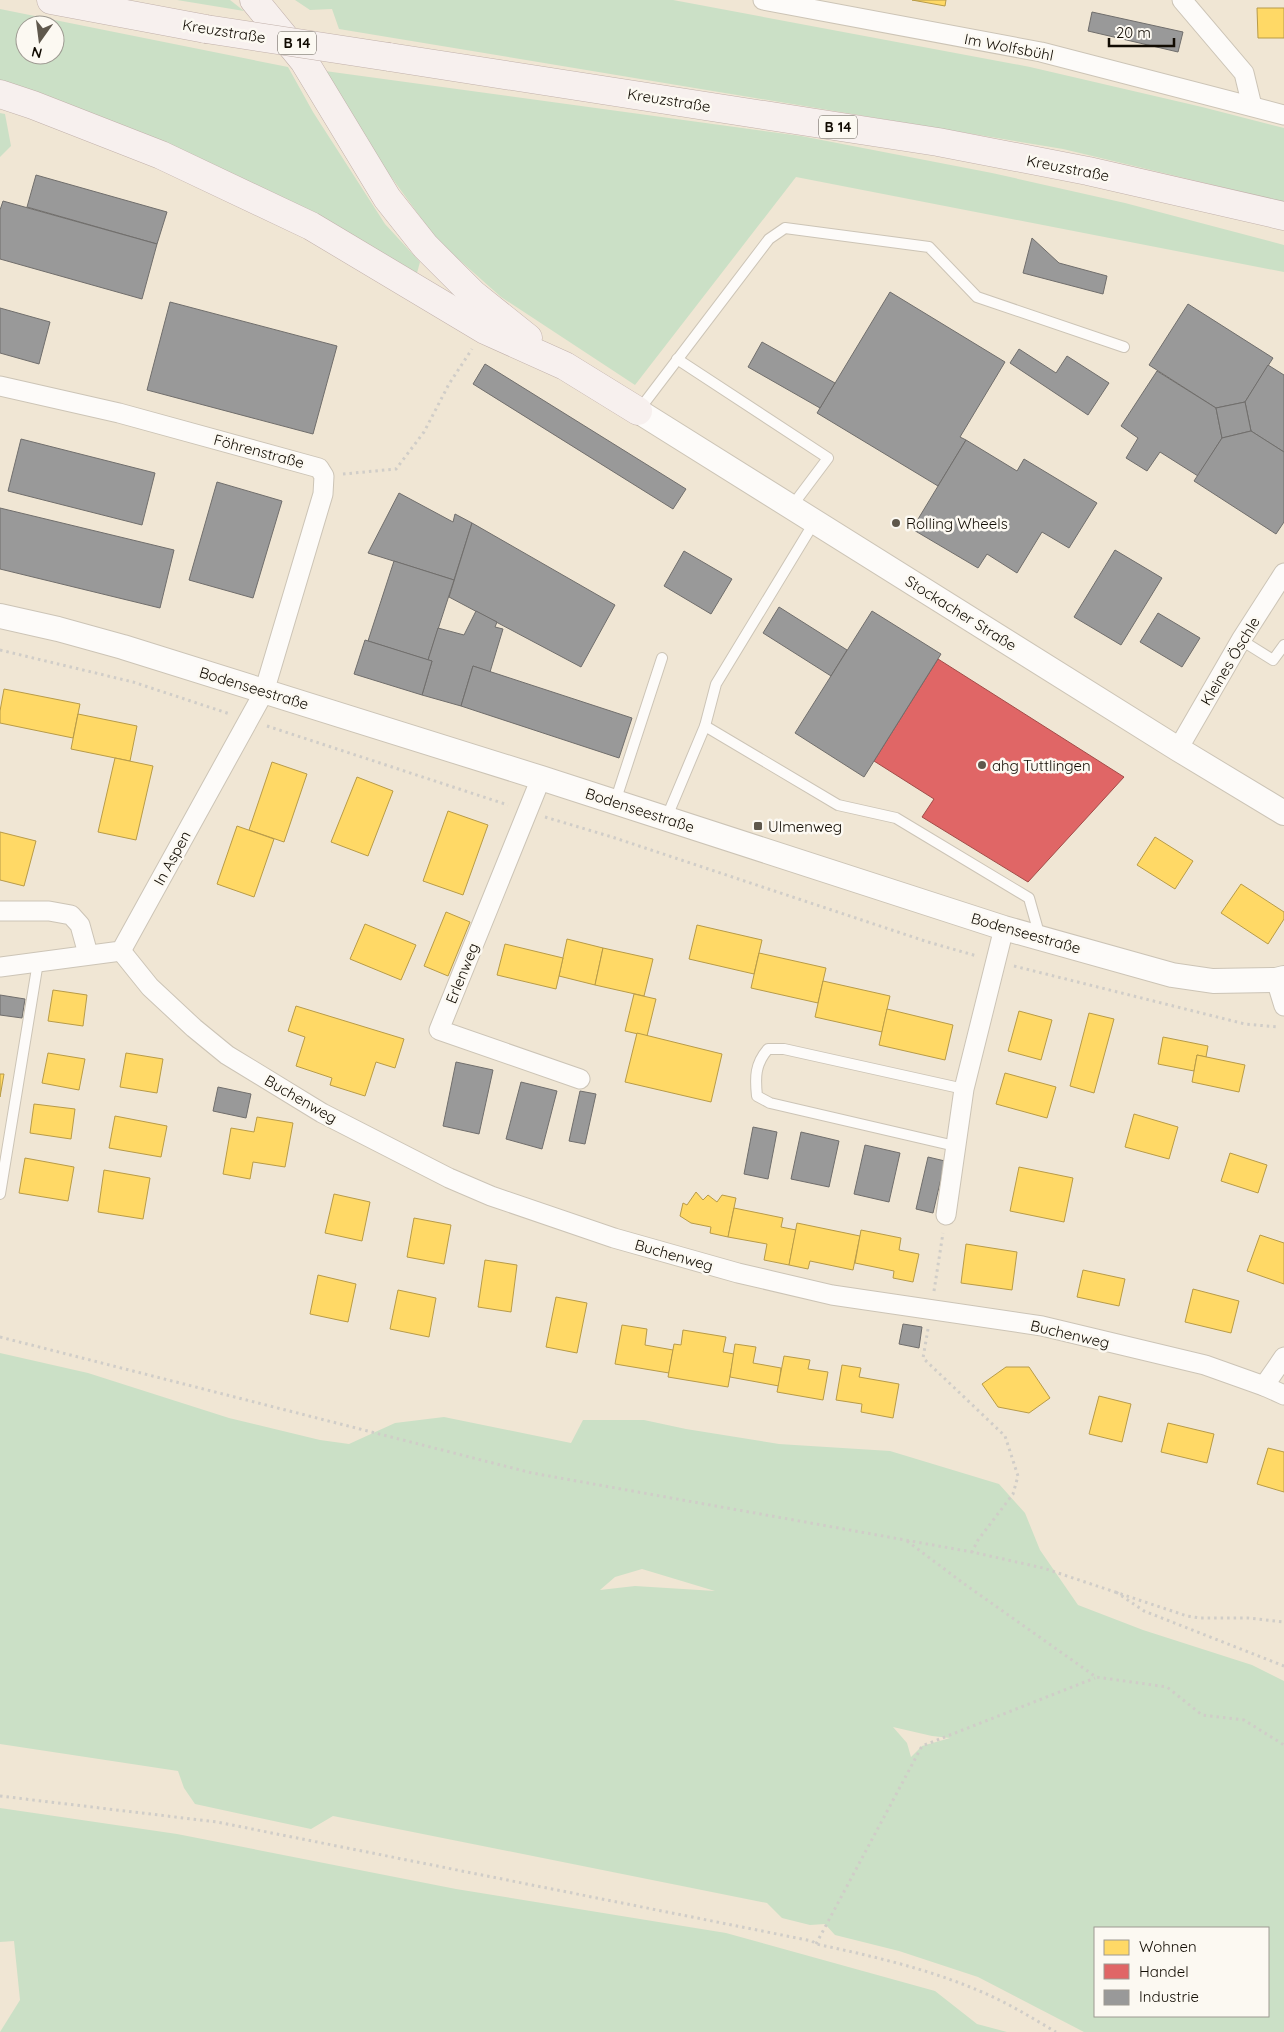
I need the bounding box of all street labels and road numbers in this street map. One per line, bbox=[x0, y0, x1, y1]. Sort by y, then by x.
street label: Kreuzstraße bbox=[181, 15, 267, 47]
street label: Im Wolfsbühl bbox=[963, 29, 1055, 65]
road number: B 14 bbox=[278, 32, 316, 54]
street label: Kreuzstraße bbox=[626, 84, 712, 116]
road number: B 14 bbox=[819, 115, 857, 138]
street label: Kreuzstraße bbox=[1025, 151, 1111, 185]
street label: Föhrenstraße bbox=[212, 430, 306, 472]
street label: Stockacher Straße bbox=[902, 571, 1020, 655]
street label: Kleines Öschle bbox=[1196, 613, 1264, 709]
street label: Bodenseestraße bbox=[197, 662, 311, 714]
street label: Bodenseestraße bbox=[583, 783, 697, 837]
street label: In Aspen bbox=[149, 827, 195, 889]
street label: Bodenseestraße bbox=[969, 908, 1083, 958]
street label: Erlenweg bbox=[441, 940, 483, 1006]
street label: Buchenweg bbox=[261, 1071, 341, 1127]
street label: Buchenweg bbox=[633, 1235, 715, 1275]
street label: Buchenweg bbox=[1029, 1316, 1111, 1352]

